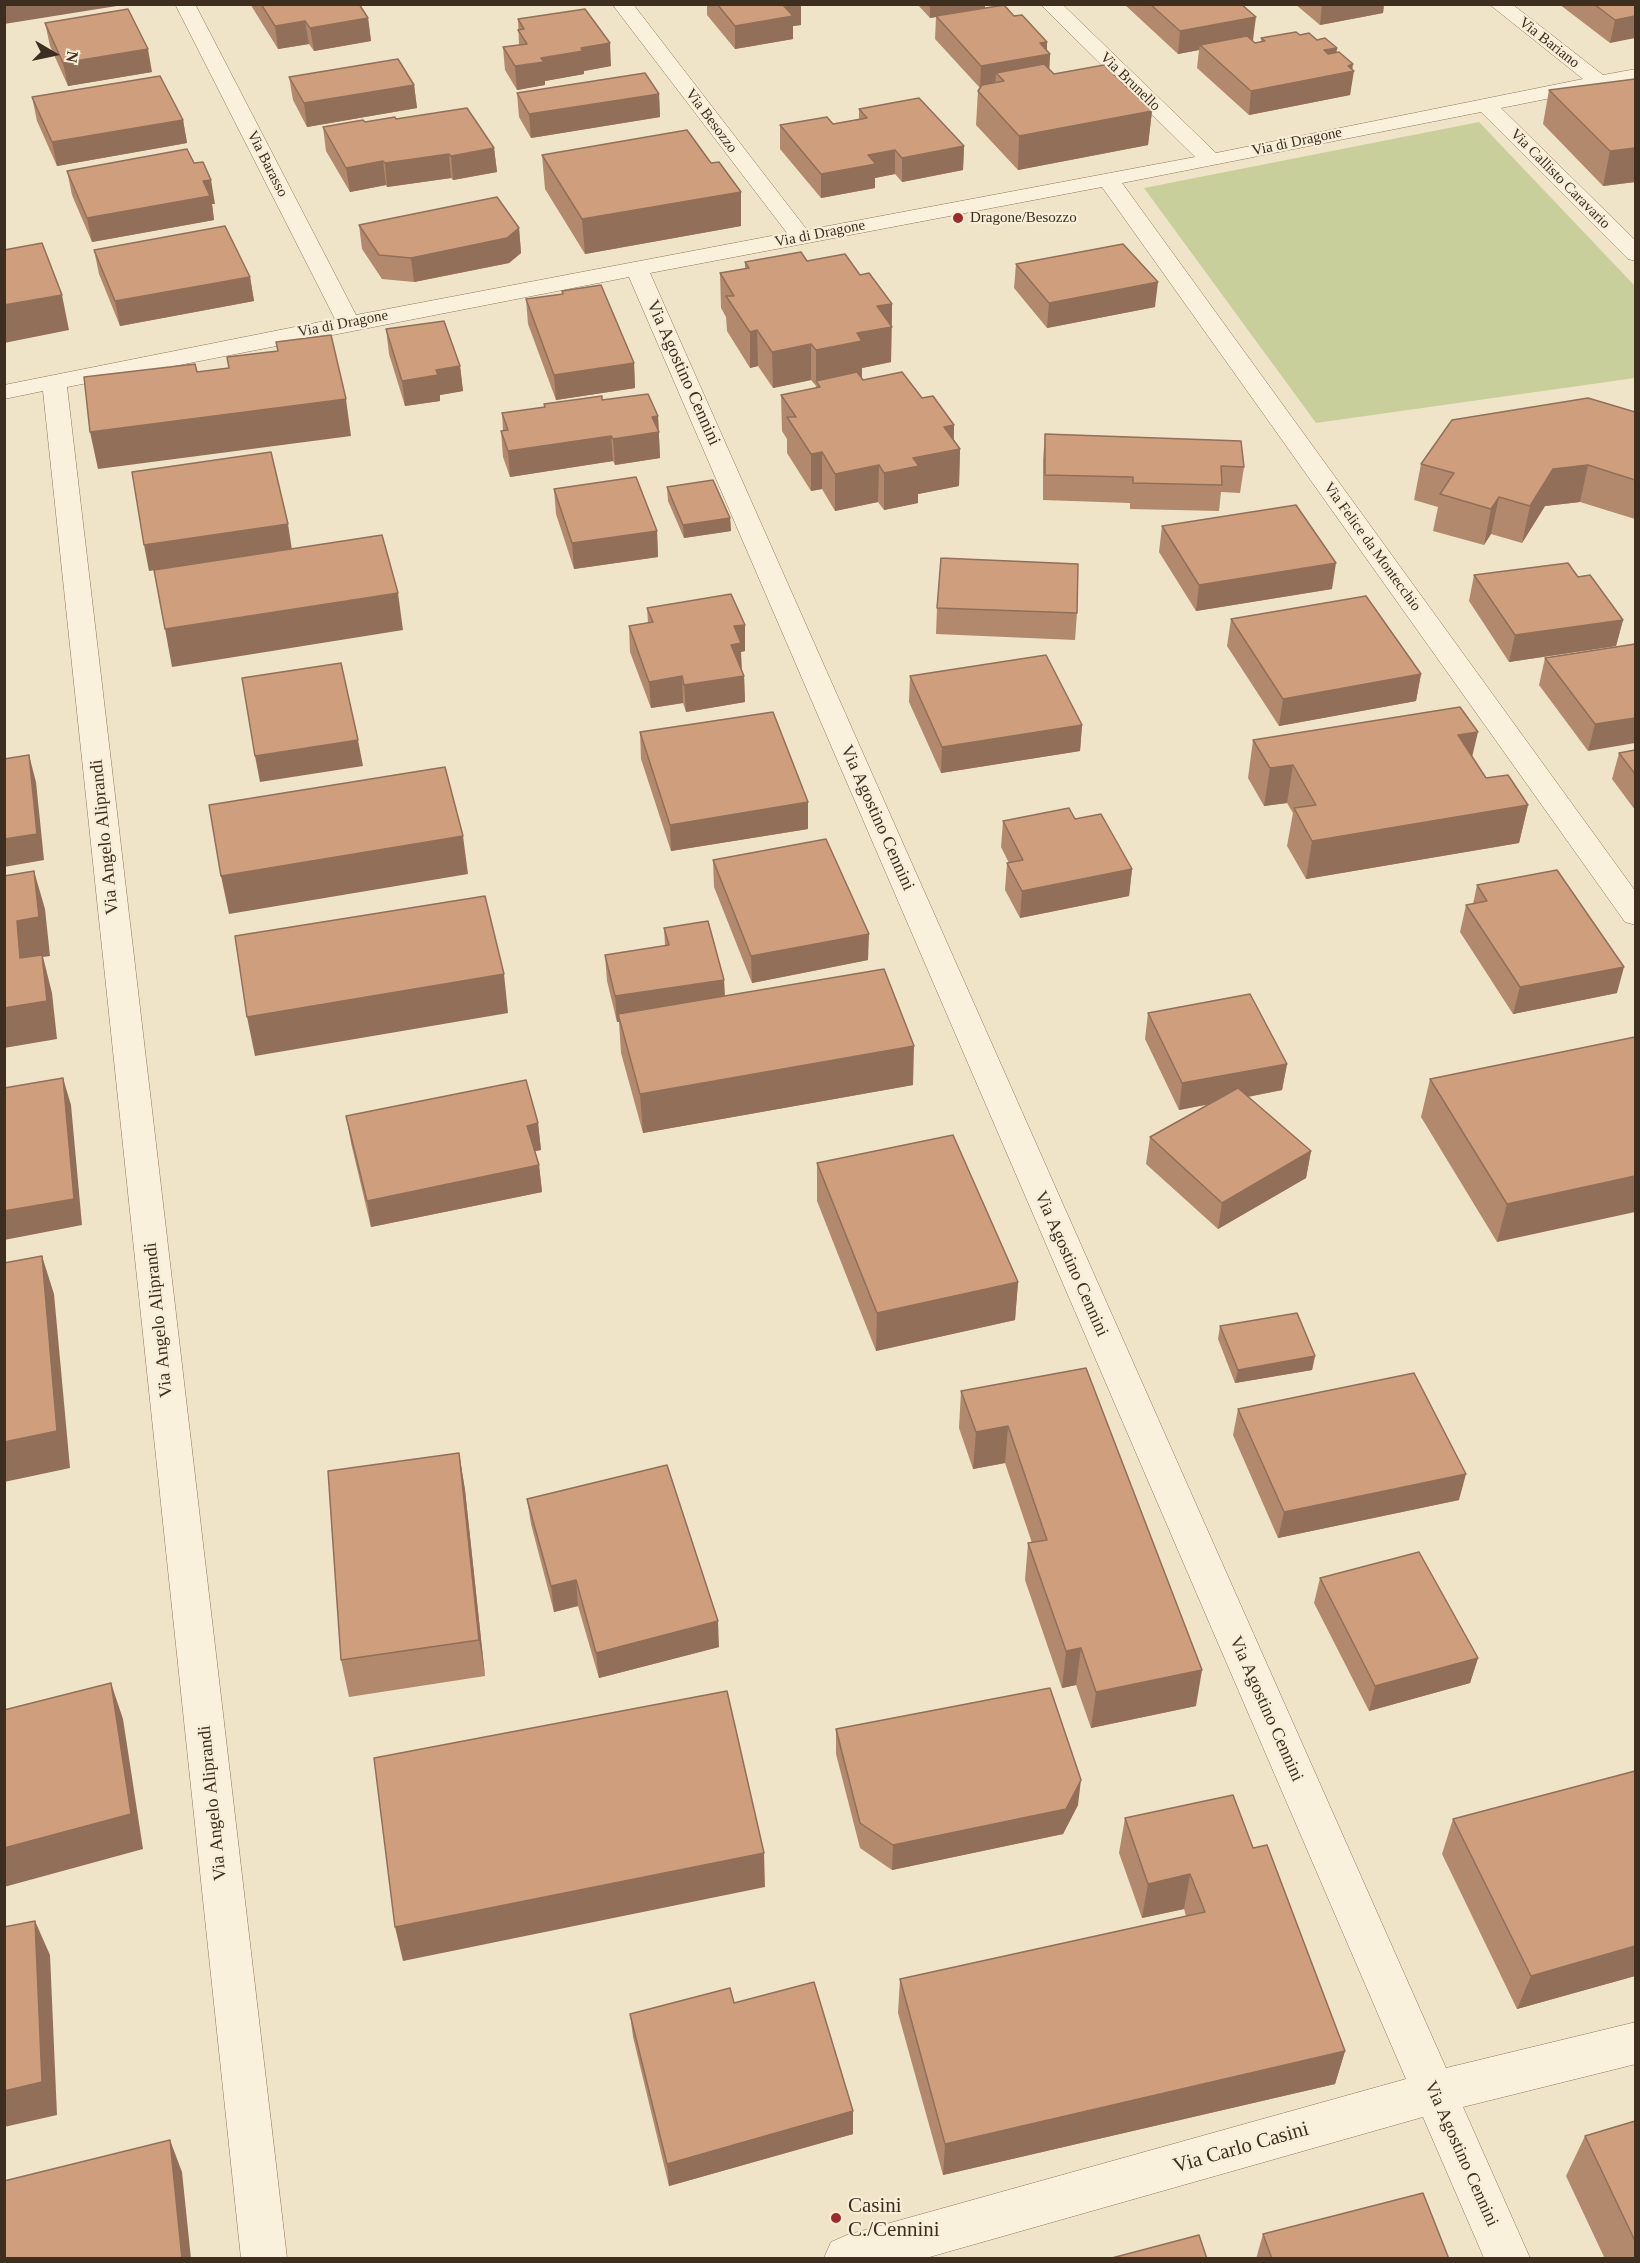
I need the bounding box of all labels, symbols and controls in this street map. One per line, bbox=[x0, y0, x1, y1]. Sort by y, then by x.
street label: Via Bariano bbox=[1515, 14, 1583, 72]
north arrow bbox=[24, 24, 84, 84]
street label: Via Brunello bbox=[1096, 49, 1164, 115]
text: N bbox=[63, 50, 82, 64]
street label: Via Besozzo bbox=[681, 86, 741, 156]
street label: Via di Dragone bbox=[1250, 124, 1344, 160]
street label: Via Callisto Caravario bbox=[1506, 125, 1614, 233]
street label: Via Barasso bbox=[243, 128, 291, 200]
place label: Dragone/Besozzo bbox=[970, 209, 1077, 227]
marker: Dragone/Besozzo bbox=[951, 211, 965, 225]
street label: Via di Dragone bbox=[773, 216, 867, 252]
street label: Via Agostino Cennini bbox=[641, 297, 725, 449]
street label: Via di Dragone bbox=[296, 306, 390, 342]
street label: Via Felice da Montecchio bbox=[1319, 479, 1425, 615]
street label: Via Agostino Cennini bbox=[835, 742, 919, 894]
street label: Via Angelo Aliprandi bbox=[86, 758, 124, 916]
street label: Via Agostino Cennini bbox=[1029, 1188, 1113, 1340]
street label: Via Angelo Aliprandi bbox=[140, 1241, 178, 1399]
street label: Via Agostino Cennini bbox=[1224, 1633, 1308, 1785]
street label: Via Angelo Aliprandi bbox=[194, 1724, 232, 1882]
street label: Via Agostino Cennini bbox=[1419, 2078, 1503, 2230]
street label: Via Carlo Casini bbox=[1170, 2117, 1312, 2179]
place label: Casini C./Cennini bbox=[848, 2193, 940, 2243]
marker: Casini C./Cennini bbox=[829, 2211, 843, 2225]

